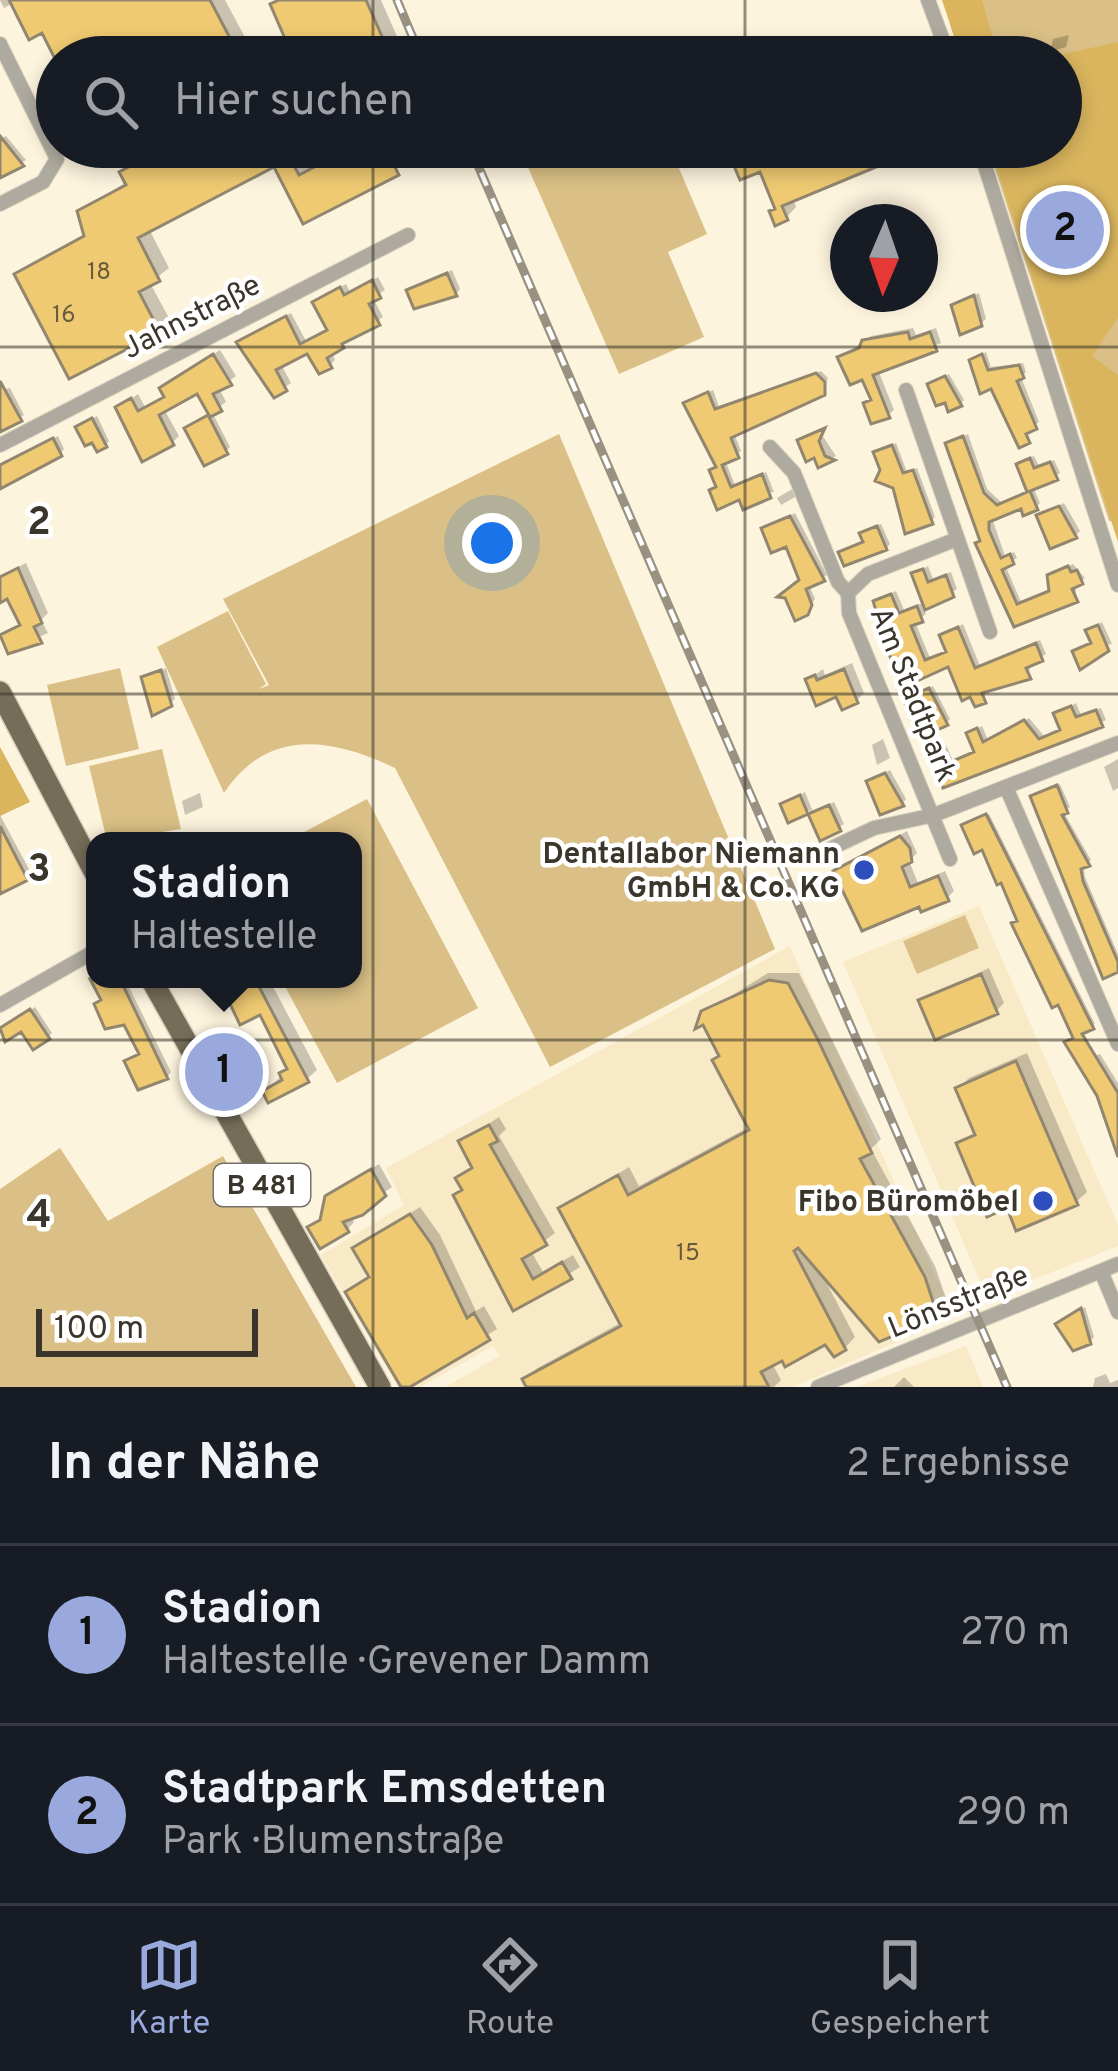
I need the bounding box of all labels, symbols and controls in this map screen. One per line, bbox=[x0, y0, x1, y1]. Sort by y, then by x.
search box bbox=[36, 36, 1082, 168]
icon: search bbox=[78, 69, 144, 135]
text: Hier suchen bbox=[174, 74, 414, 131]
pin: 2 bbox=[1026, 185, 1104, 275]
north arrow bbox=[830, 204, 938, 312]
house number: 18 bbox=[87, 258, 111, 288]
street label: Jahnstraße bbox=[117, 268, 267, 369]
house number: 16 bbox=[52, 301, 76, 331]
text: 2 bbox=[27, 500, 51, 549]
your location bbox=[462, 513, 522, 573]
street label: Am Stadtpark bbox=[860, 602, 964, 788]
popup bbox=[86, 832, 362, 988]
place label: Dentallabor Niemann GmbH & Co. KG bbox=[543, 837, 840, 908]
text: 3 bbox=[27, 847, 51, 896]
text: Stadion bbox=[131, 857, 291, 914]
marker: Dentallabor Niemann GmbH & Co. KG bbox=[851, 857, 877, 883]
text: Haltestelle bbox=[131, 914, 317, 963]
pin: 1 bbox=[185, 1027, 263, 1117]
road number: B 481 bbox=[214, 1164, 310, 1206]
place label: Fibo Büromöbel bbox=[798, 1185, 1019, 1222]
marker: Fibo Büromöbel bbox=[1030, 1188, 1056, 1214]
text: 4 bbox=[26, 1193, 52, 1242]
house number: 15 bbox=[676, 1239, 700, 1269]
street label: Lönsstraße bbox=[883, 1258, 1035, 1348]
scale bar bbox=[36, 1303, 258, 1356]
text: 100 m bbox=[54, 1309, 144, 1351]
text: In der Nähe bbox=[48, 1433, 320, 1498]
text: 2 Ergebnisse bbox=[846, 1441, 1070, 1490]
text: Stadion bbox=[162, 1582, 322, 1639]
text: 1 bbox=[79, 1610, 95, 1659]
text: 270 m bbox=[960, 1610, 1070, 1659]
text: Haltestelle · Grevener Damm bbox=[162, 1639, 651, 1688]
text: Stadtpark Emsdetten bbox=[162, 1762, 607, 1819]
text: 2 bbox=[75, 1790, 99, 1839]
text: 290 m bbox=[956, 1790, 1070, 1839]
text: Park · Blumenstraße bbox=[162, 1819, 504, 1868]
tab: Karte bbox=[128, 1932, 210, 2046]
tab: Route bbox=[466, 1932, 554, 2046]
tab: Gespeichert bbox=[810, 1932, 990, 2046]

